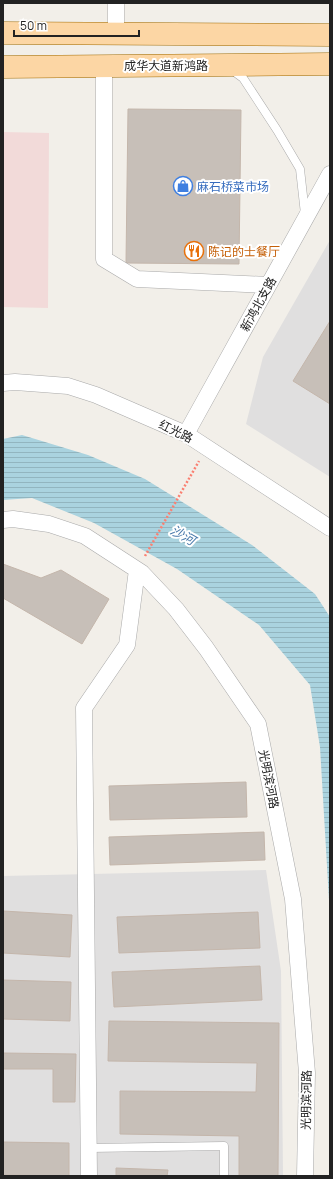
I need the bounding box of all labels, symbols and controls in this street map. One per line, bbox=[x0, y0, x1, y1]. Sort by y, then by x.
scale bar bbox=[14, 12, 139, 38]
text: 50 m bbox=[20, 17, 47, 34]
street label: 成华大道新鸿路 bbox=[124, 57, 208, 74]
shop icon: 麻石桥菜市场 bbox=[172, 175, 194, 197]
place label: 麻石桥菜市场 bbox=[197, 178, 269, 195]
restaurant icon: 陈记的士餐厅 bbox=[183, 240, 205, 262]
place label: 陈记的士餐厅 bbox=[208, 243, 280, 260]
street label: 新鸿北支路 bbox=[236, 274, 280, 334]
street label: 红光路 bbox=[156, 415, 196, 447]
water label: 沙河 bbox=[167, 521, 201, 551]
street label: 光明滨河路 bbox=[255, 748, 283, 810]
street label: 光明滨河路 bbox=[297, 1070, 315, 1130]

